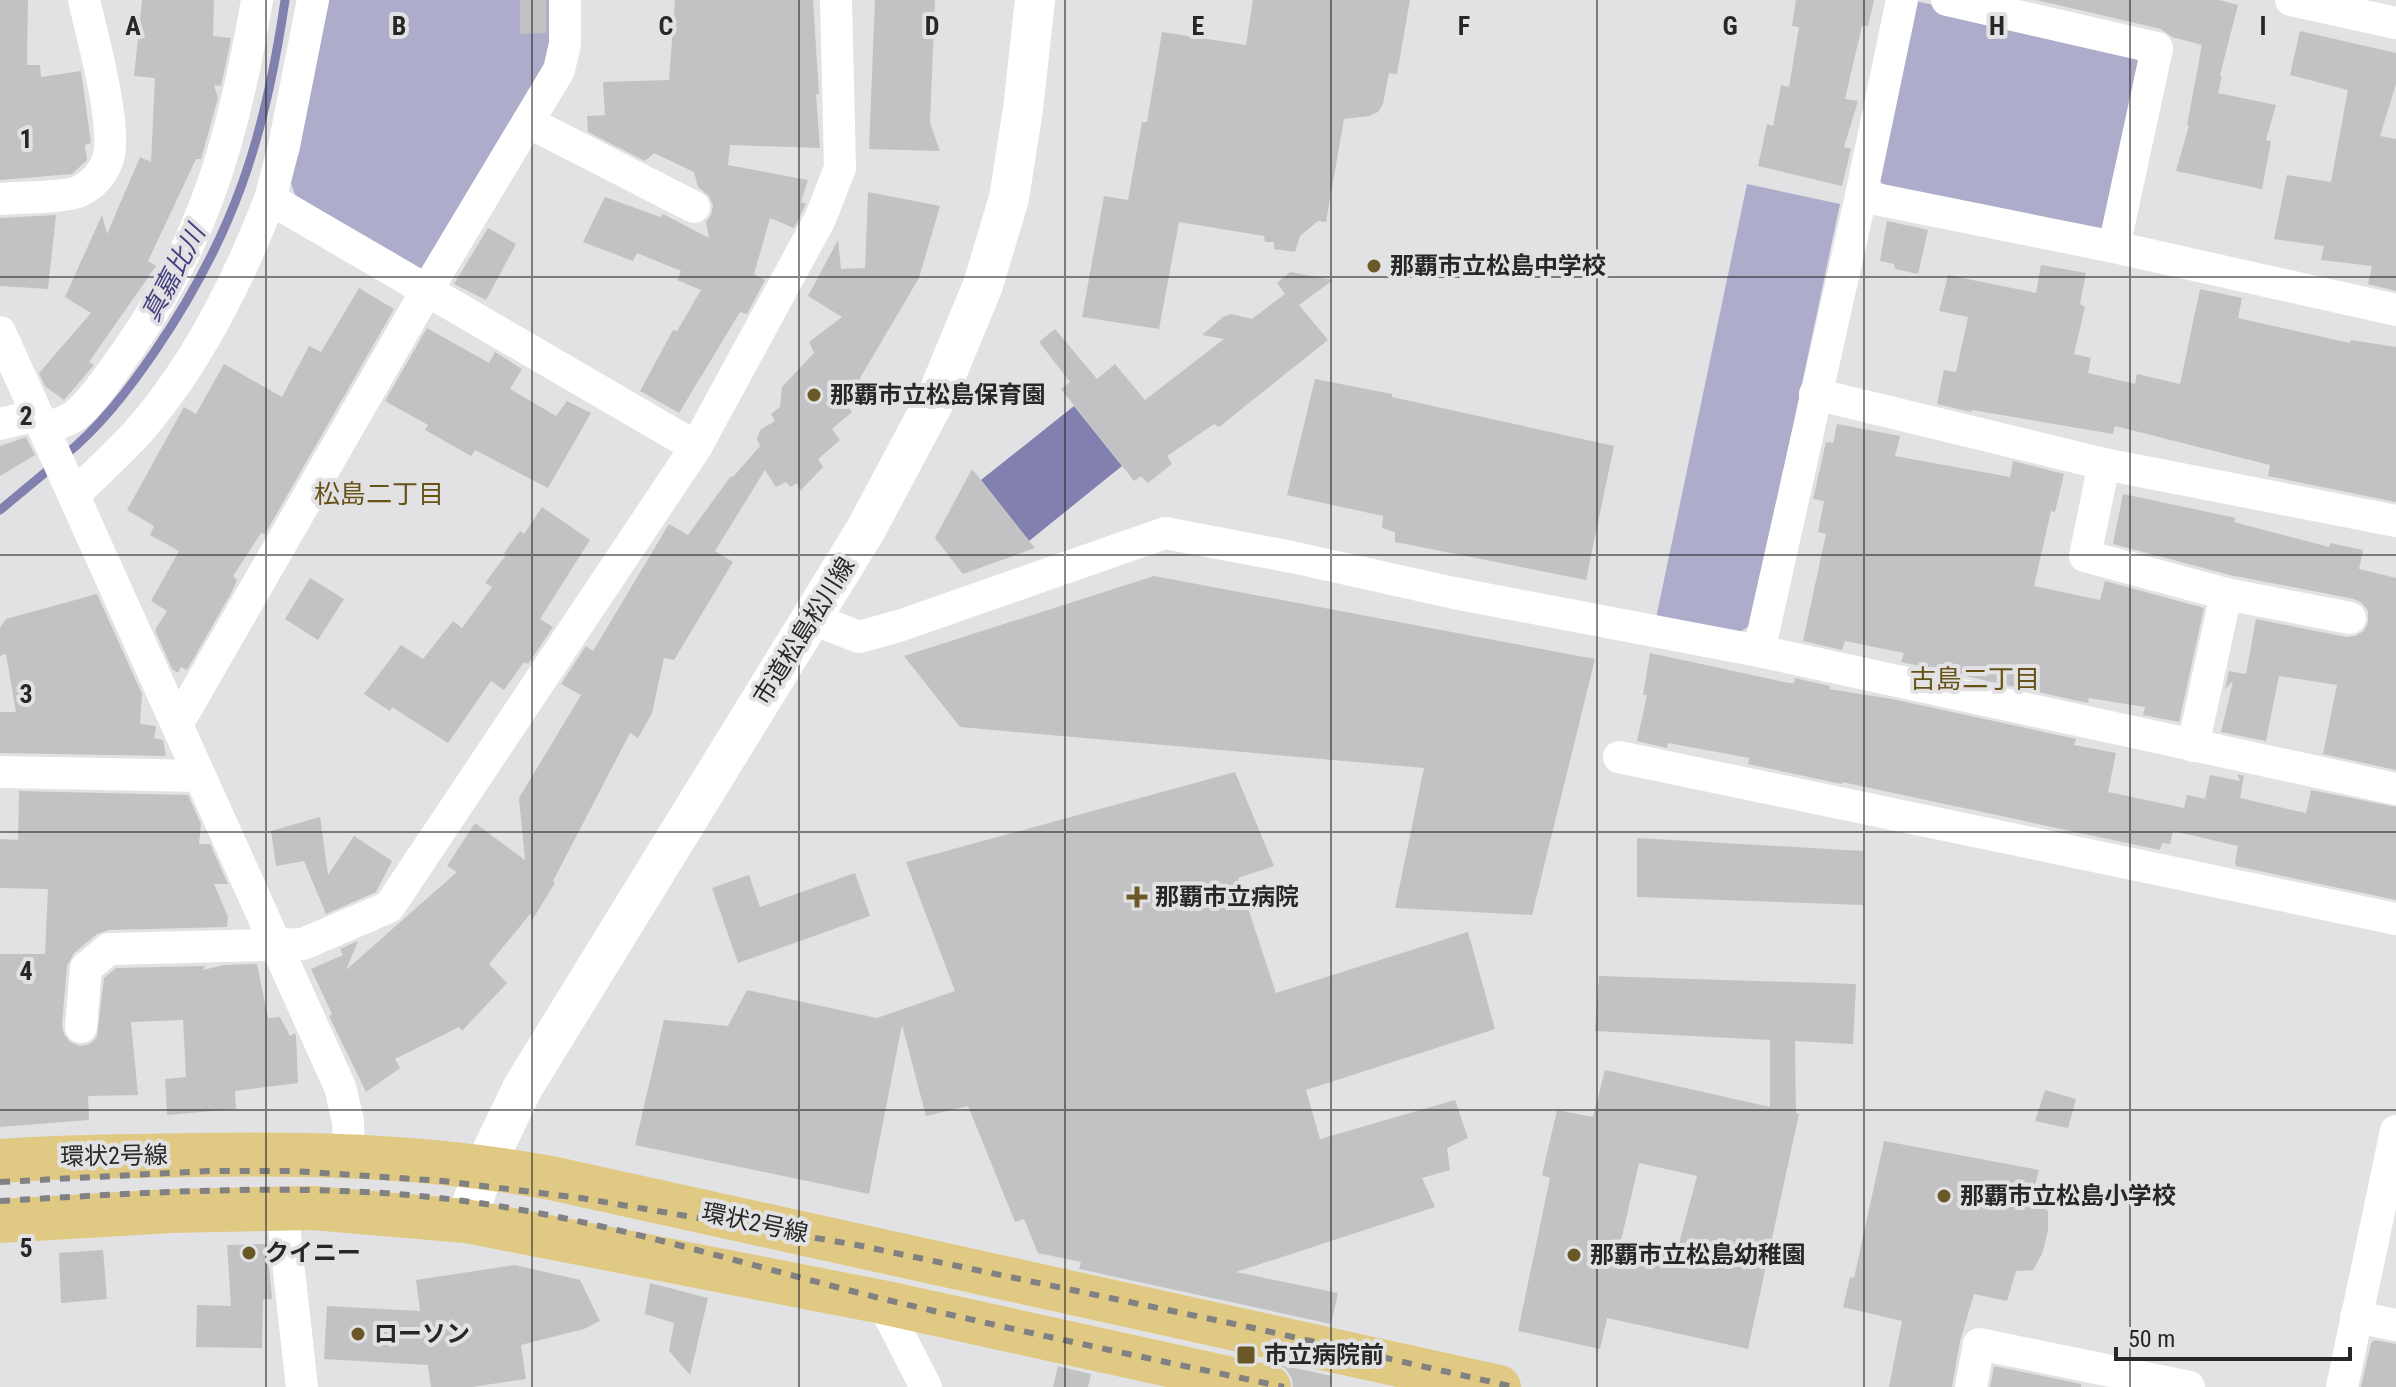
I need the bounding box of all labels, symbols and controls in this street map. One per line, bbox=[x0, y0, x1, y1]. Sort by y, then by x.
text: A bbox=[125, 11, 141, 41]
text: B bbox=[392, 11, 406, 41]
text: C bbox=[659, 11, 674, 41]
text: D bbox=[925, 11, 939, 41]
text: E bbox=[1192, 11, 1205, 41]
text: F bbox=[1458, 11, 1470, 41]
text: G bbox=[1722, 11, 1738, 41]
text: H bbox=[1989, 11, 2005, 41]
text: I bbox=[2259, 11, 2267, 41]
text: 1 bbox=[19, 124, 33, 154]
water label: 真嘉比川 bbox=[135, 217, 212, 326]
place label: 那覇市立松島中学校 bbox=[1390, 252, 1606, 280]
marker: 那覇市立松島中学校 bbox=[1365, 257, 1383, 275]
place label: 那覇市立松島保育園 bbox=[830, 381, 1046, 409]
marker: 那覇市立松島保育園 bbox=[805, 386, 823, 404]
text: 2 bbox=[19, 401, 33, 431]
district label: 松島二丁目 bbox=[314, 479, 444, 509]
street label: 市道松島松川線 bbox=[748, 552, 860, 710]
district label: 古島二丁目 bbox=[1910, 664, 2040, 694]
text: 3 bbox=[19, 679, 33, 709]
place label: 那覇市立病院 bbox=[1155, 883, 1299, 911]
marker: 那覇市立病院 bbox=[1126, 886, 1148, 908]
text: 4 bbox=[19, 956, 33, 986]
street label: 環状2号線 bbox=[60, 1141, 168, 1171]
place label: 那覇市立松島小学校 bbox=[1960, 1182, 2176, 1210]
marker: 那覇市立松島小学校 bbox=[1935, 1187, 1953, 1205]
street label: 環状2号線 bbox=[699, 1198, 811, 1248]
text: 5 bbox=[19, 1233, 33, 1263]
place label: クイニー bbox=[265, 1239, 361, 1267]
place label: 那覇市立松島幼稚園 bbox=[1590, 1241, 1806, 1269]
marker: クイニー bbox=[240, 1244, 258, 1262]
marker: 那覇市立松島幼稚園 bbox=[1565, 1246, 1583, 1264]
scale bar bbox=[2116, 1311, 2350, 1361]
place label: ローソン bbox=[374, 1320, 470, 1348]
marker: ローソン bbox=[349, 1325, 367, 1343]
text: 50 m bbox=[2128, 1325, 2175, 1353]
place label: 市立病院前 bbox=[1264, 1341, 1384, 1369]
marker: 市立病院前 bbox=[1235, 1344, 1257, 1366]

